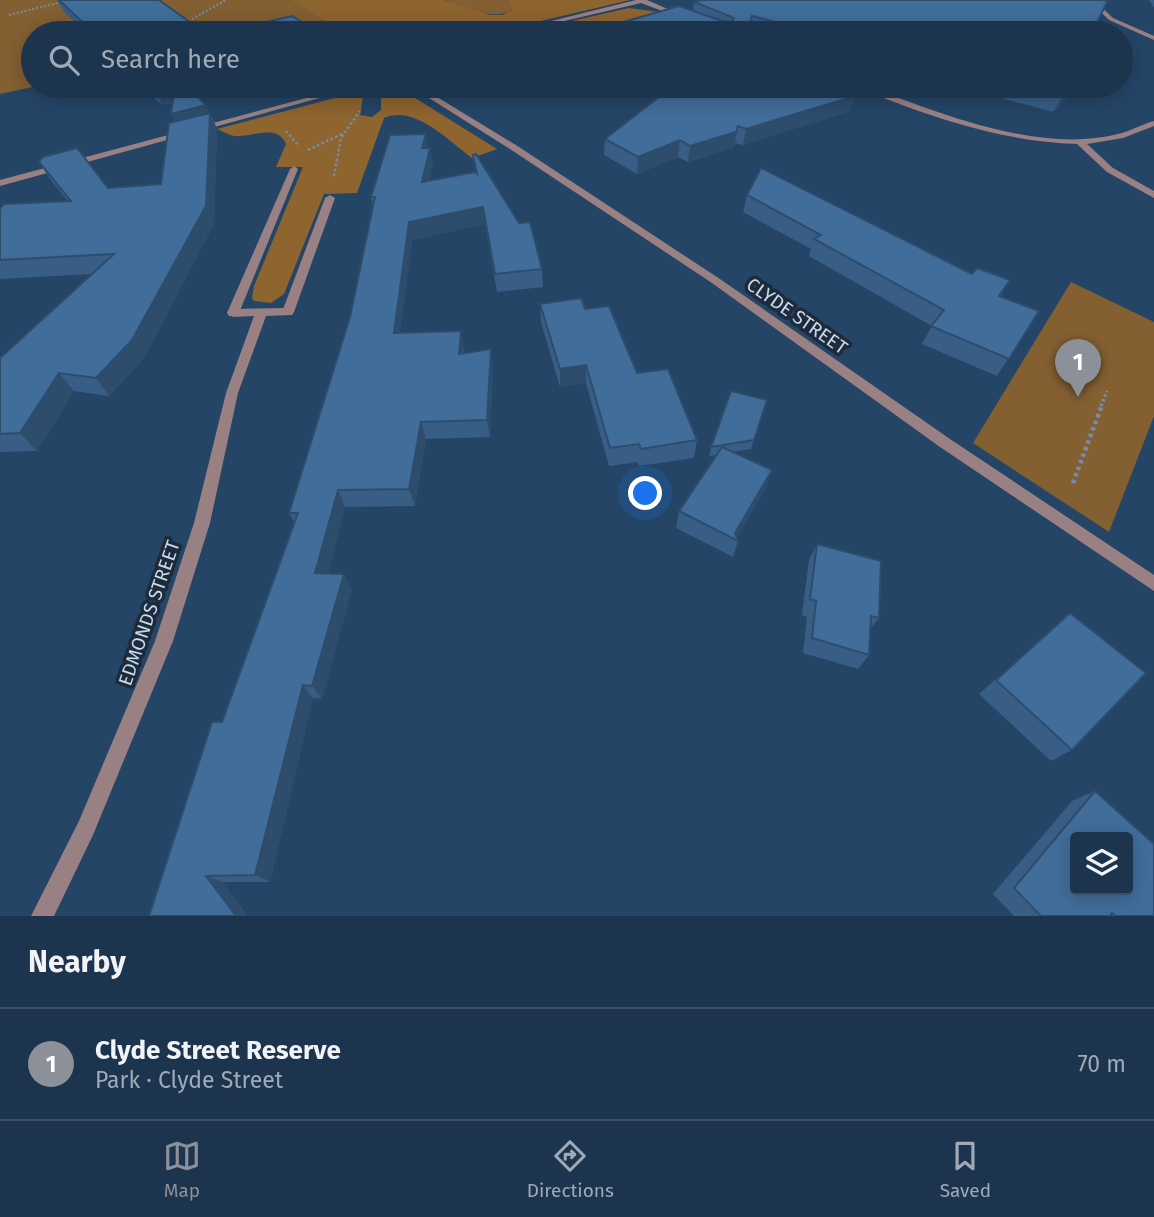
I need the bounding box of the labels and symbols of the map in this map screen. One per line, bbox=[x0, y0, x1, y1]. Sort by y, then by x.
street label: CLYDE STREET bbox=[742, 273, 852, 359]
pin: 1 bbox=[1055, 339, 1101, 397]
your location bbox=[628, 476, 662, 510]
street label: EDMONDS STREET bbox=[113, 537, 185, 689]

